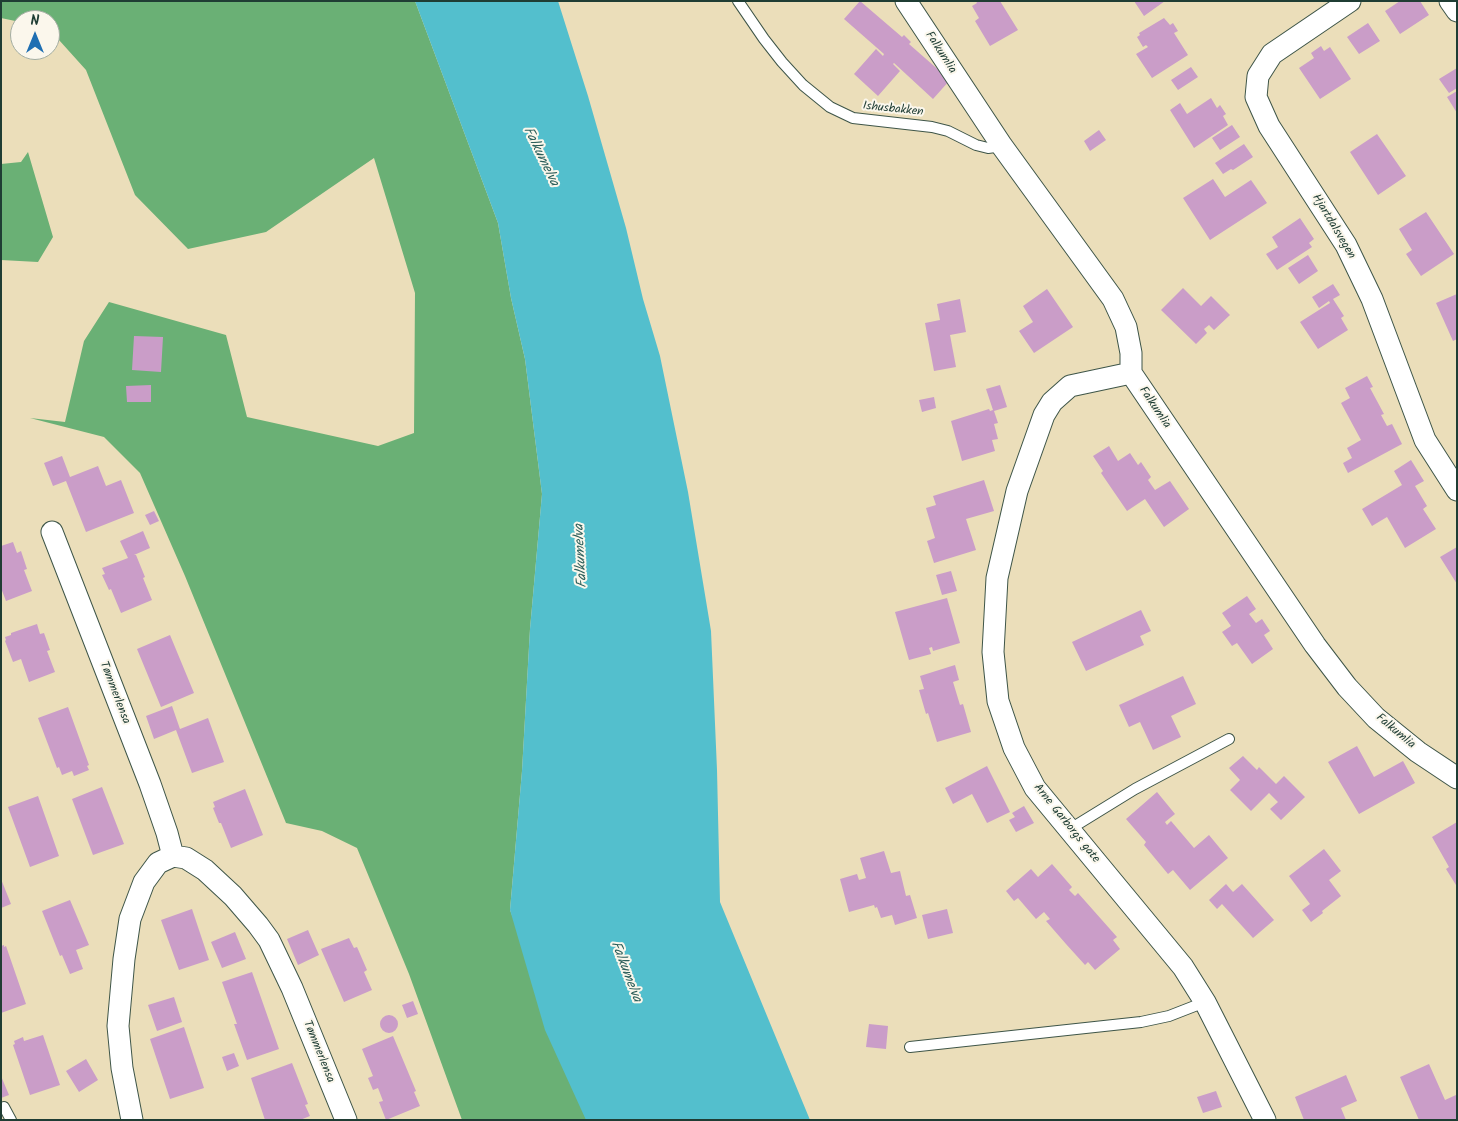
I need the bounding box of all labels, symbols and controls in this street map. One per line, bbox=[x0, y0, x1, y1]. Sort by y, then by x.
north arrow bbox=[10, 10, 60, 60]
text: N bbox=[31, 10, 39, 32]
street label: Falkumlia bbox=[921, 29, 959, 77]
street label: Ishusbakken bbox=[862, 100, 924, 120]
water label: Falkumelva bbox=[518, 125, 562, 189]
street label: Hjartdalsvegen bbox=[1308, 192, 1358, 262]
street label: Falkumlia bbox=[1135, 384, 1173, 432]
water label: Falkumelva bbox=[572, 524, 592, 588]
street label: Tømmerlensa bbox=[95, 660, 133, 726]
street label: Falkumlia bbox=[1372, 711, 1418, 753]
street label: Arne Garborgs gate bbox=[1030, 782, 1102, 866]
water label: Falkumelva bbox=[606, 939, 644, 1005]
street label: Tømmerlensa bbox=[299, 1019, 337, 1085]

